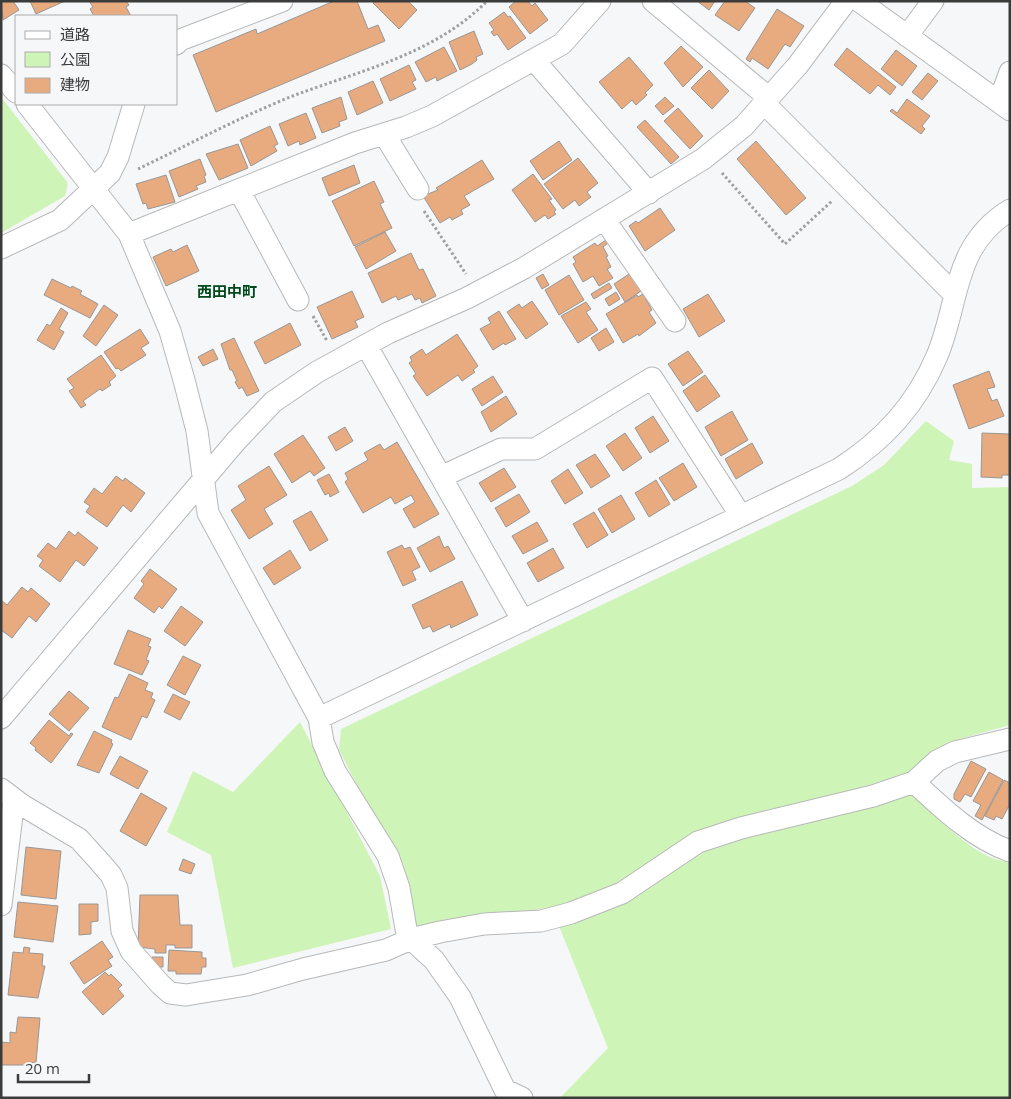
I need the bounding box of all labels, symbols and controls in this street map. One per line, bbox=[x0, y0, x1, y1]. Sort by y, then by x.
legend bbox=[15, 15, 178, 105]
text: 道路 bbox=[60, 24, 90, 44]
text: 公園 bbox=[60, 49, 90, 69]
text: 建物 bbox=[60, 74, 90, 94]
district label: 西田中町 bbox=[197, 281, 257, 301]
scale bar bbox=[18, 1052, 89, 1084]
text: 20 m bbox=[25, 1058, 60, 1078]

